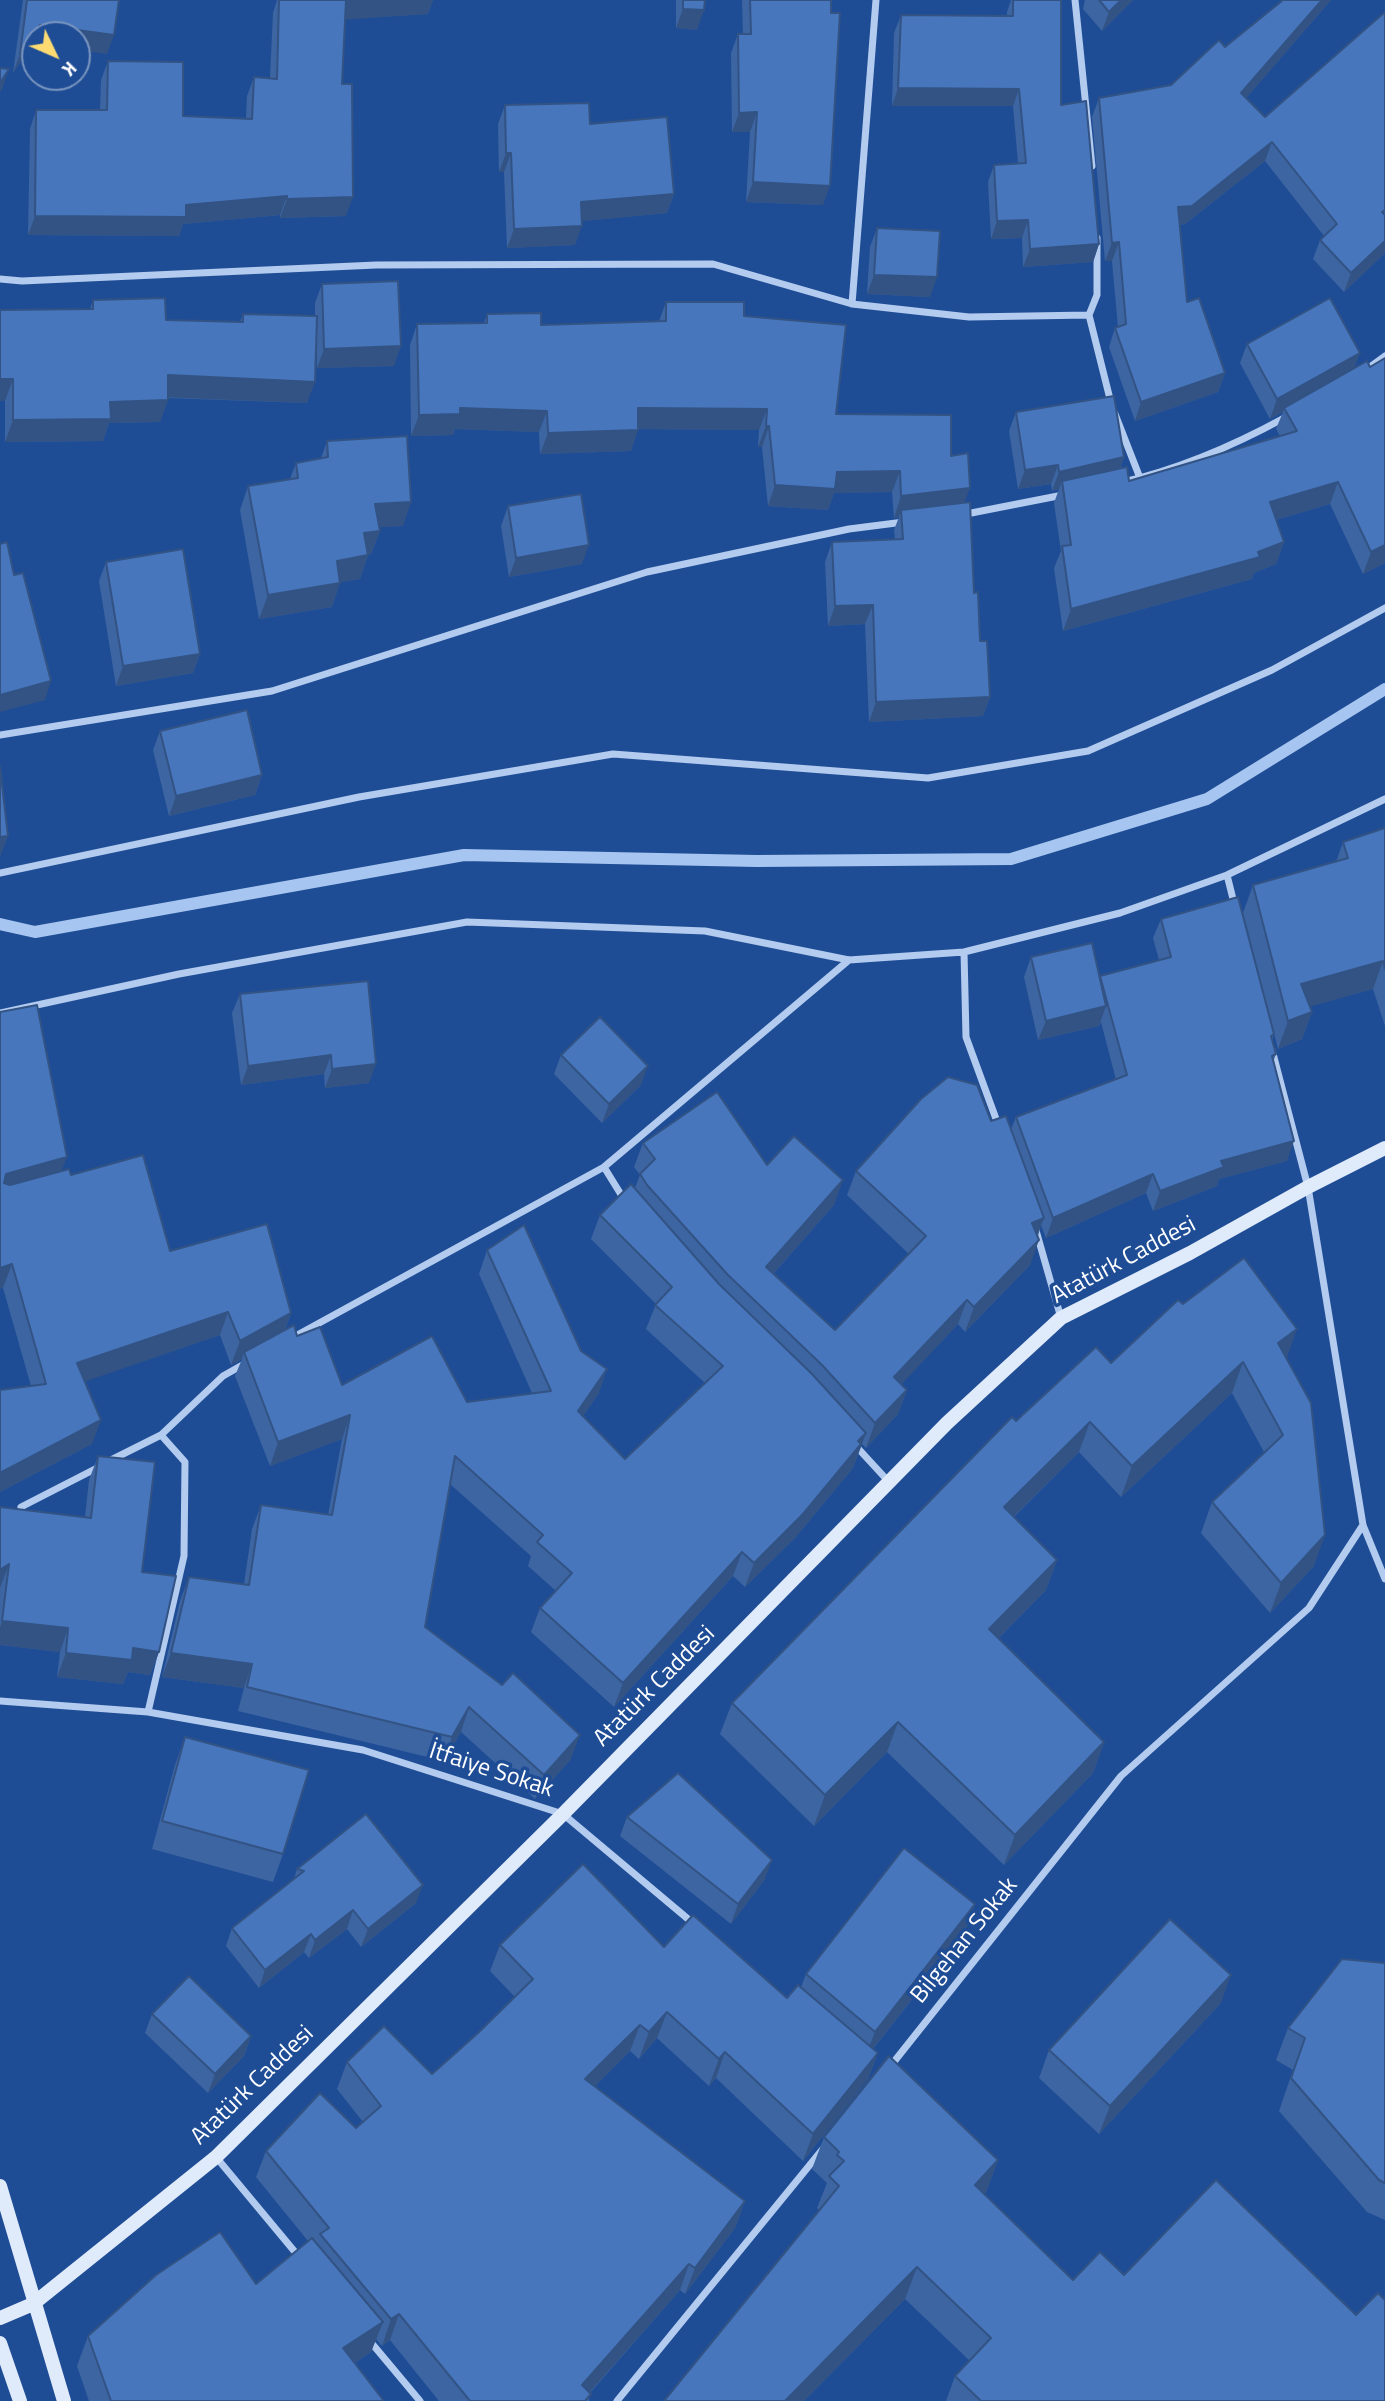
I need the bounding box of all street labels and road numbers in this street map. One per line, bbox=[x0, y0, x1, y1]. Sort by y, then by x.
street label: Atatürk Caddesi bbox=[1047, 1211, 1201, 1311]
street label: Atatürk Caddesi bbox=[588, 1620, 722, 1754]
street label: İtfaiye Sokak bbox=[425, 1737, 557, 1805]
street label: Bilgehan Sokak bbox=[905, 1872, 1025, 2010]
street label: Atatürk Caddesi bbox=[186, 2020, 320, 2152]

